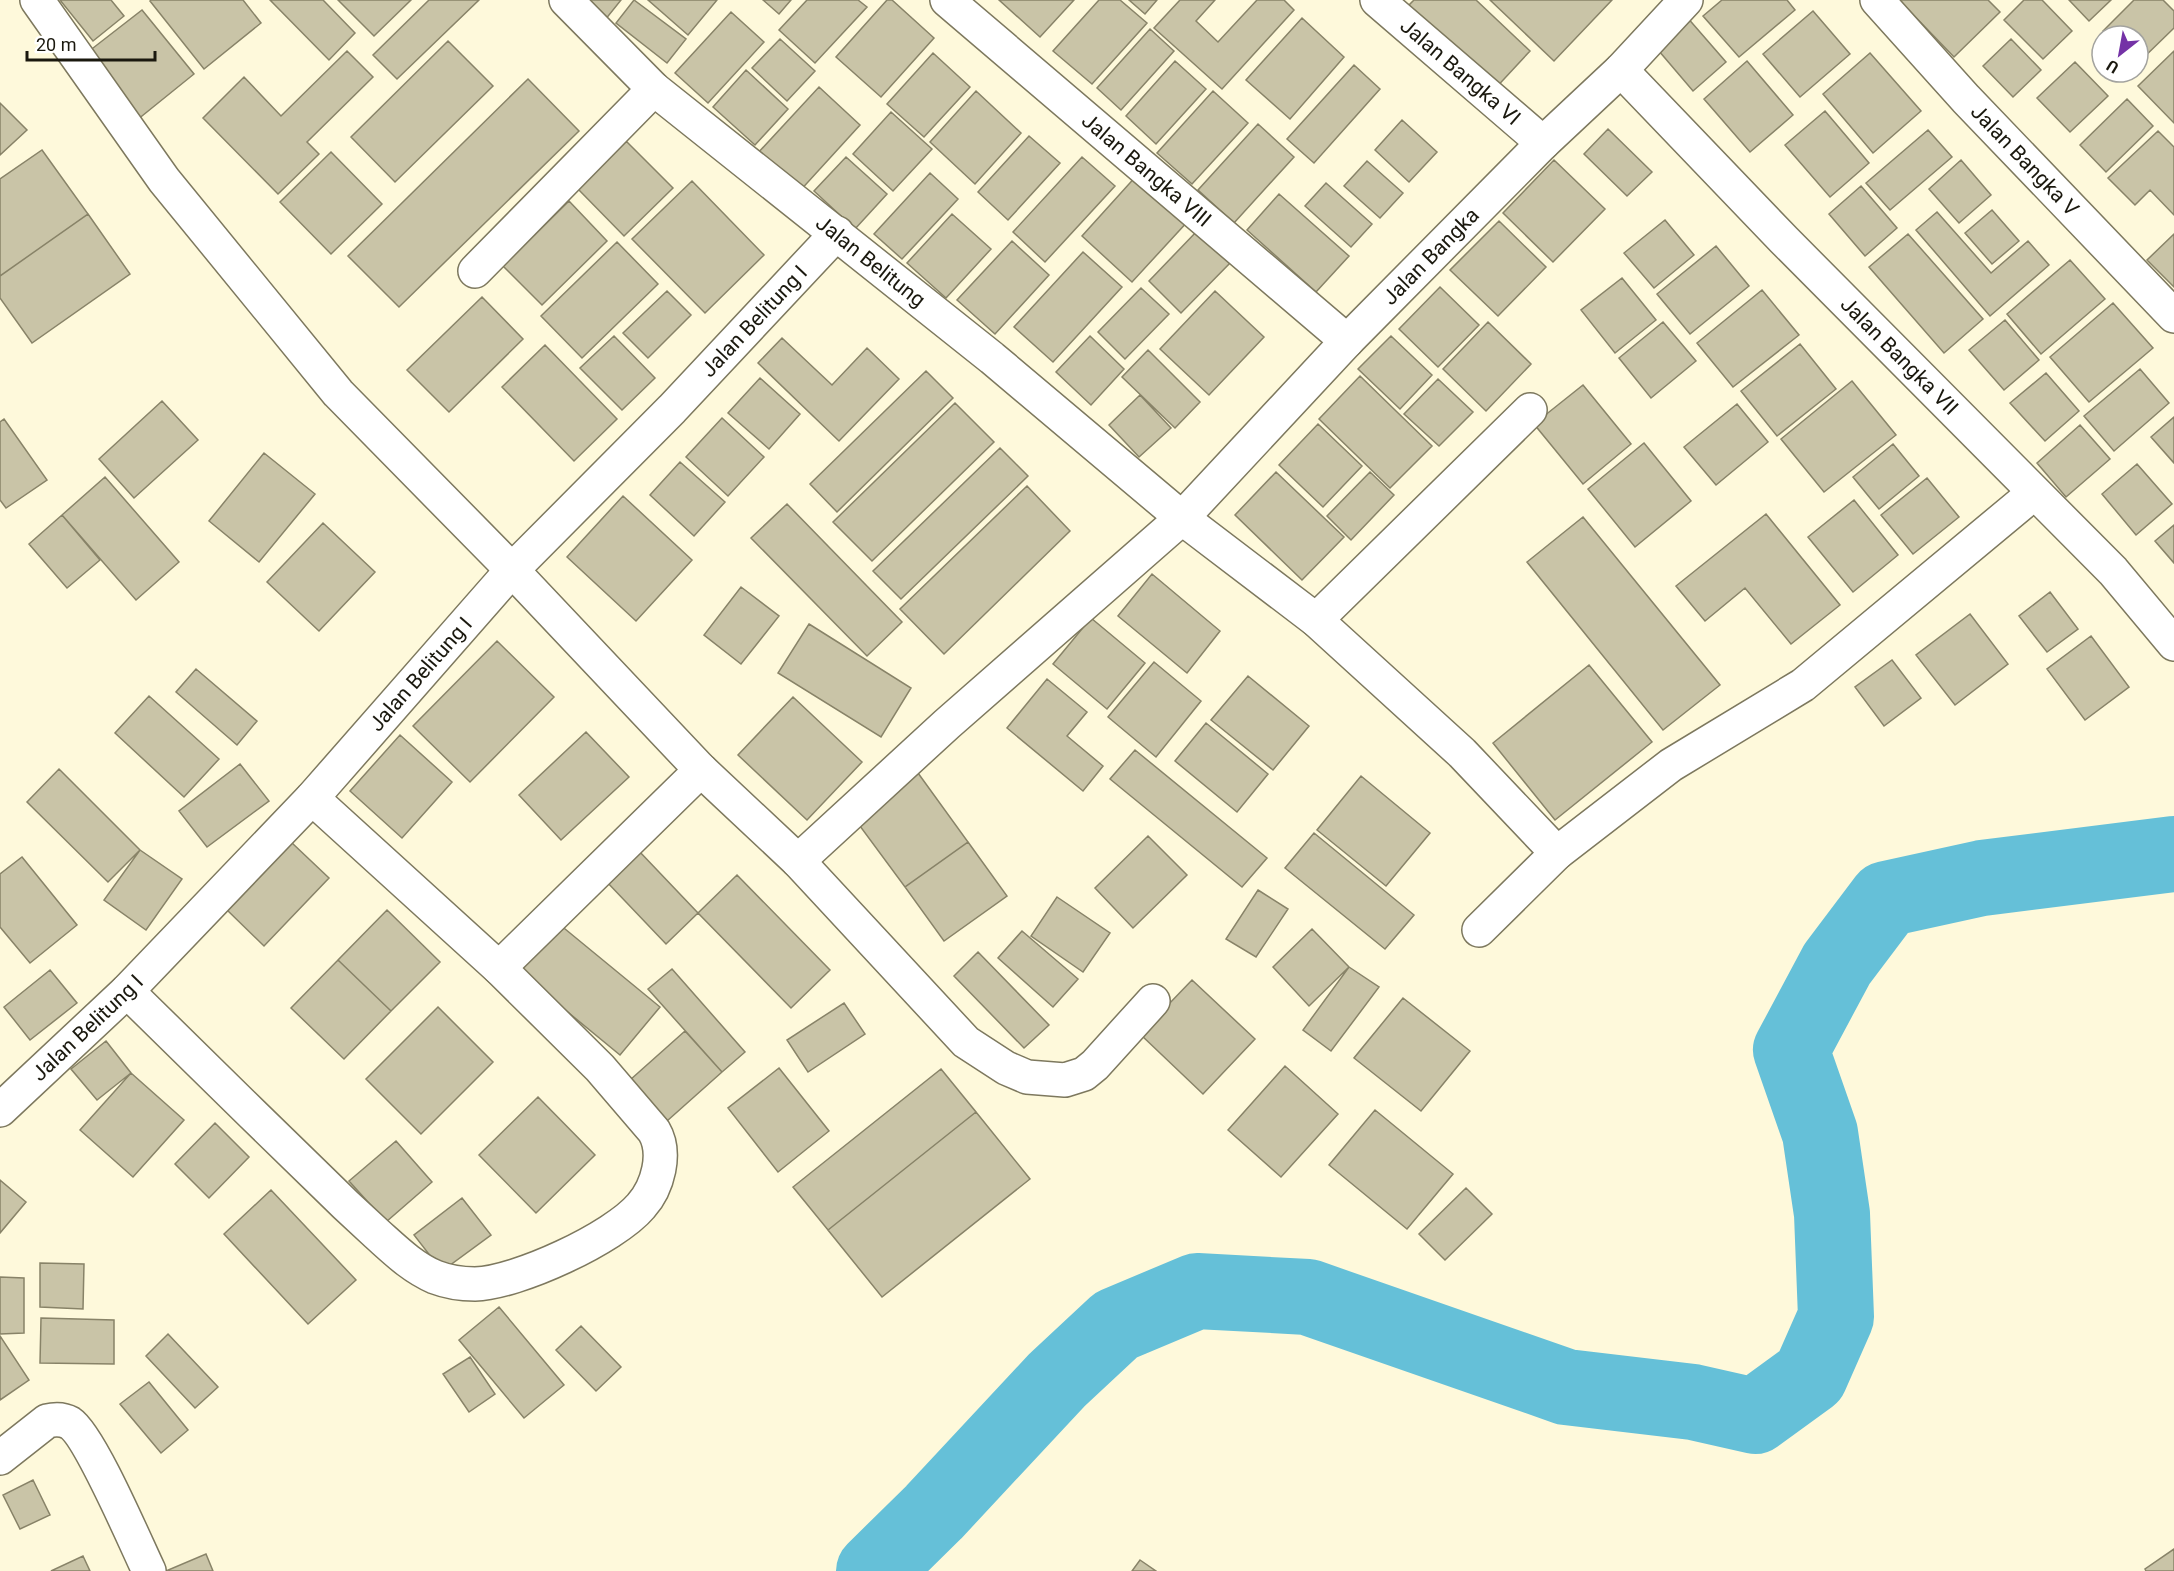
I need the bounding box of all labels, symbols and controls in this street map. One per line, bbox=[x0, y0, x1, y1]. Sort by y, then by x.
street label: Jalan Bangka VI bbox=[1395, 14, 1525, 130]
scale bar bbox=[27, 24, 154, 62]
north arrow bbox=[2090, 24, 2150, 84]
text: 20 m bbox=[36, 34, 76, 55]
text: U bbox=[2103, 56, 2122, 77]
street label: Jalan Bangka V bbox=[1966, 100, 2084, 221]
street label: Jalan Bangka VIII bbox=[1077, 108, 1216, 232]
street label: Jalan Bangka bbox=[1378, 203, 1484, 310]
street label: Jalan Belitung bbox=[811, 211, 930, 312]
street label: Jalan Belitung I bbox=[696, 261, 812, 382]
street label: Jalan Bangka VII bbox=[1836, 292, 1963, 420]
street label: Jalan Belitung I bbox=[364, 612, 477, 736]
street label: Jalan Belitung I bbox=[27, 970, 148, 1086]

